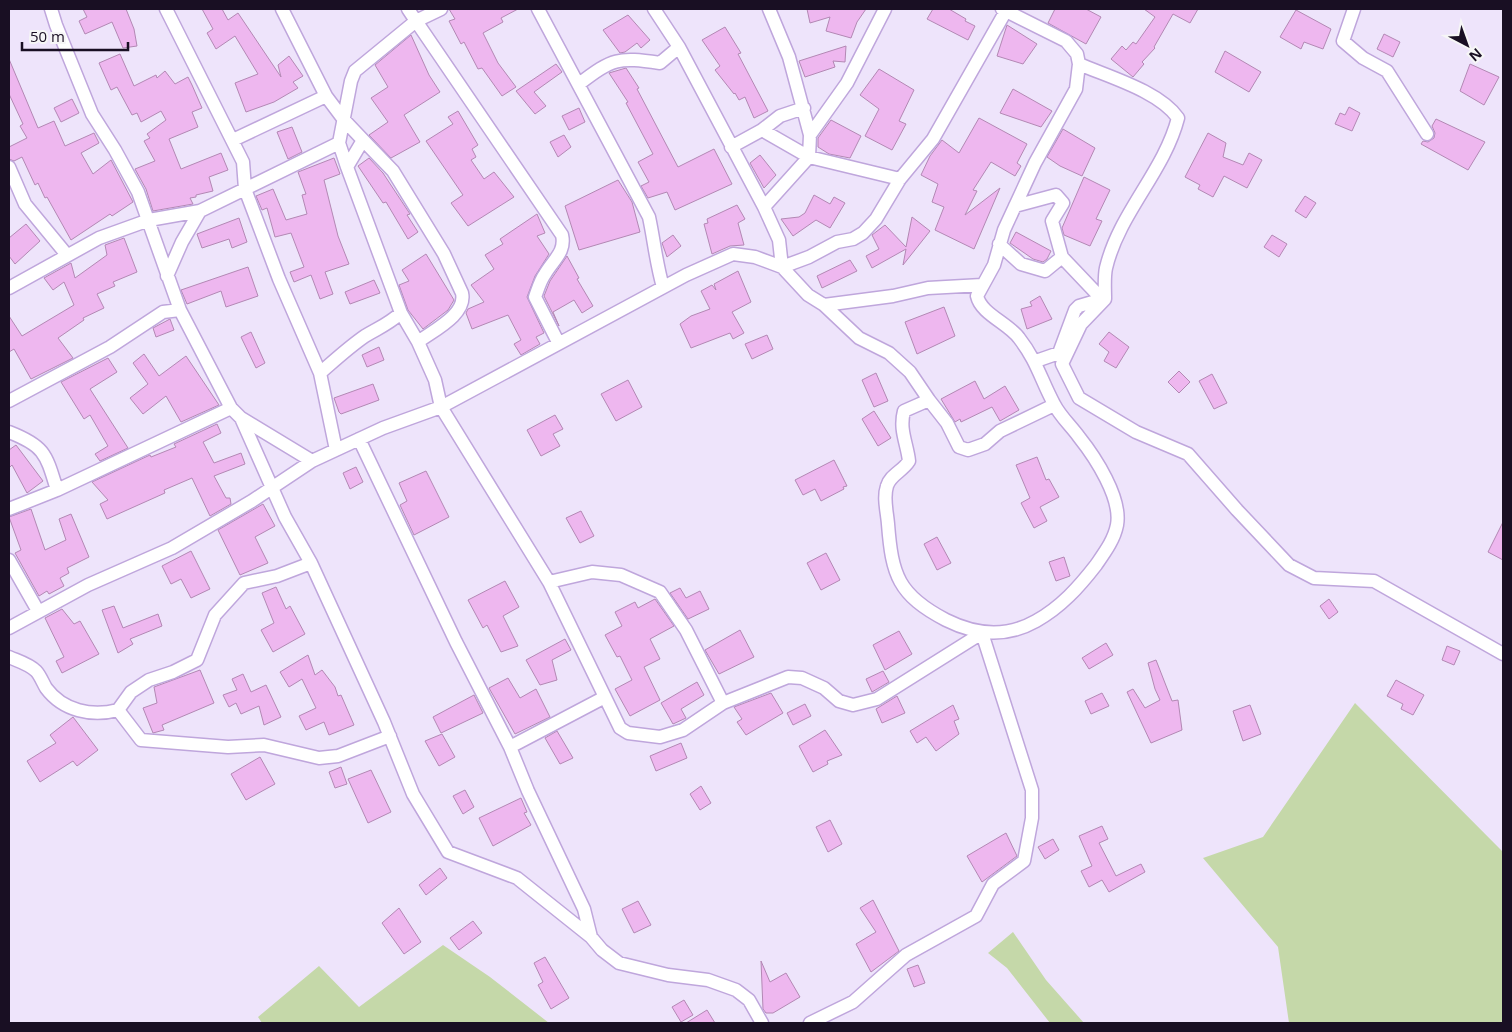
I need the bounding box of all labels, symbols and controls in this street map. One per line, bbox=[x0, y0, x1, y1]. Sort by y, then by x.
scale bar bbox=[22, 20, 129, 52]
north arrow bbox=[1442, 20, 1492, 70]
text: 50 m bbox=[30, 26, 65, 46]
text: N bbox=[1465, 44, 1486, 66]

